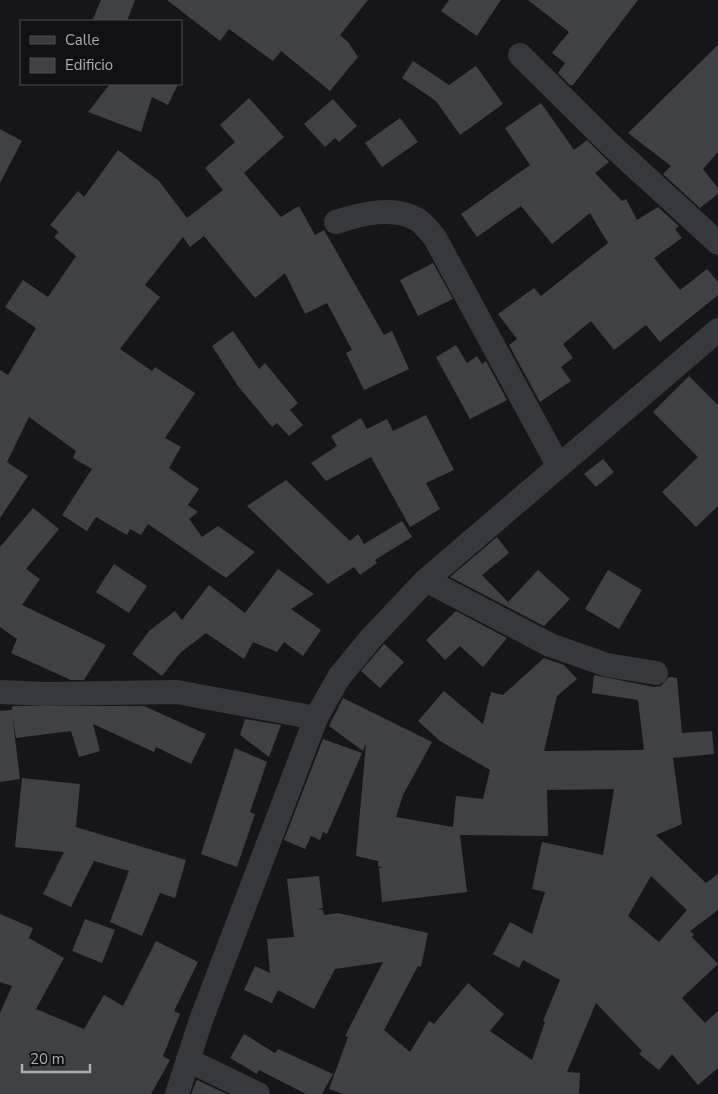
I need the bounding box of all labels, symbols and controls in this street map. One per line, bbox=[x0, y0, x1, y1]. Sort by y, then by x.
legend bbox=[20, 20, 182, 85]
text: Calle bbox=[65, 30, 100, 50]
text: Edificio bbox=[65, 55, 113, 75]
scale bar bbox=[22, 1042, 90, 1074]
text: 20 m bbox=[30, 1049, 65, 1069]

